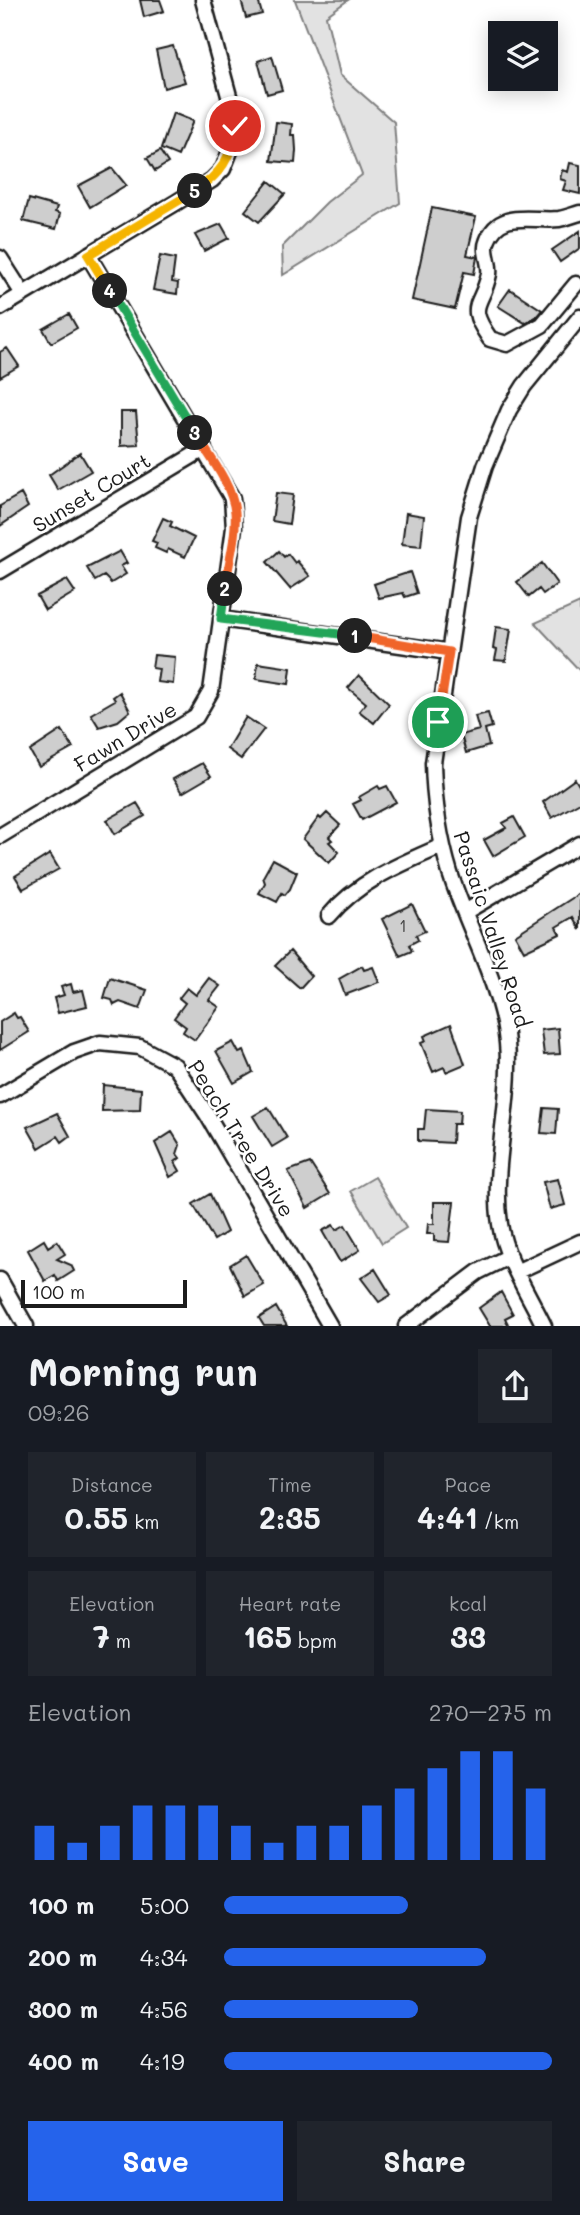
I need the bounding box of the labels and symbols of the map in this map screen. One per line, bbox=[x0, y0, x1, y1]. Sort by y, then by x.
pin bbox=[205, 96, 265, 156]
pin: 5 bbox=[178, 174, 212, 208]
pin: 4 bbox=[92, 274, 128, 308]
pin: 3 bbox=[178, 416, 212, 450]
street label: Sunset Court bbox=[27, 446, 155, 538]
pin: 2 bbox=[208, 572, 243, 606]
pin: 1 bbox=[338, 618, 372, 654]
pin bbox=[408, 692, 468, 752]
street label: Fawn Drive bbox=[69, 695, 181, 777]
street label: Passaic Valley Road bbox=[448, 827, 538, 1031]
house number: 1 bbox=[399, 913, 407, 937]
street label: Peach Tree Drive bbox=[183, 1054, 301, 1222]
scale bar bbox=[21, 1277, 187, 1309]

